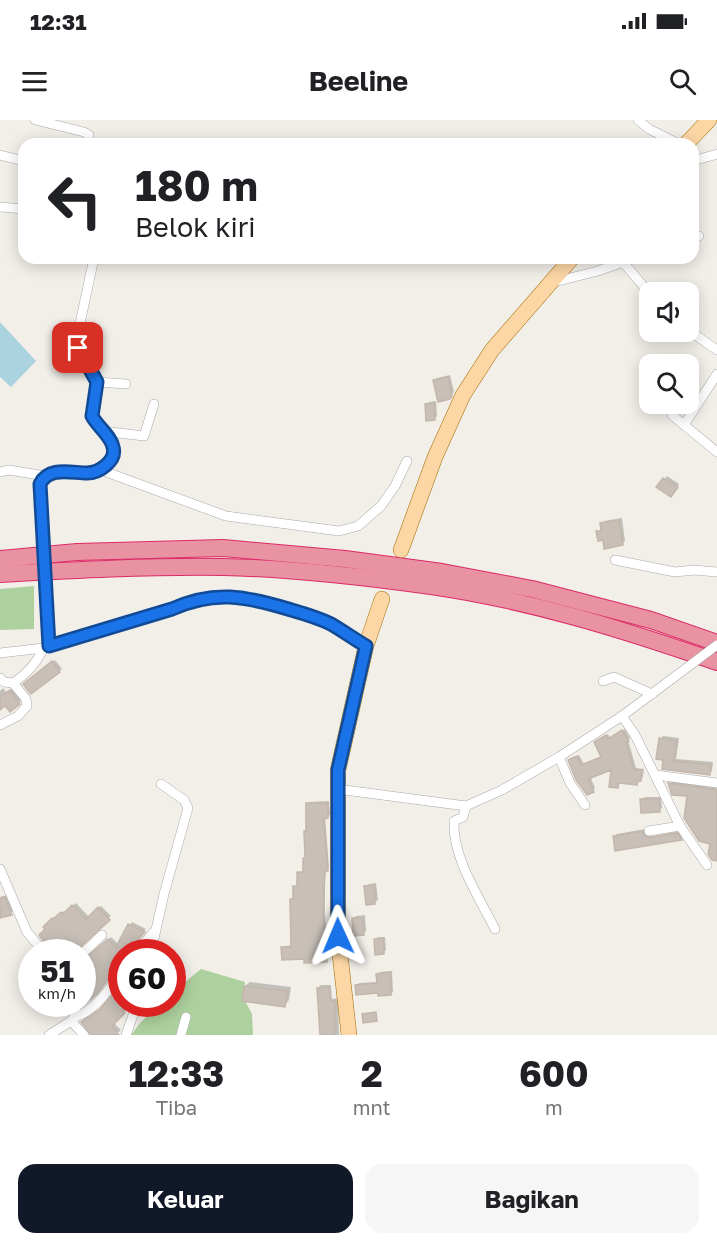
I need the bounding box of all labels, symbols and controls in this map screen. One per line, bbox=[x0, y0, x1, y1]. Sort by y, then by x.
text: 12:31 bbox=[30, 8, 87, 35]
icon: menu bbox=[18, 65, 51, 98]
text: Beeline bbox=[309, 65, 408, 97]
icon: search bbox=[666, 65, 699, 98]
text: 180 m bbox=[135, 160, 258, 210]
icon: left bbox=[36, 162, 114, 240]
text: Belok kiri bbox=[135, 211, 256, 243]
map controls bbox=[639, 282, 699, 414]
button: sound bbox=[639, 282, 699, 342]
pin bbox=[52, 322, 103, 373]
icon: arrive bbox=[61, 331, 94, 364]
button: search bbox=[639, 354, 699, 414]
position arrow bbox=[306, 904, 370, 968]
speed limit sign: 60 bbox=[108, 939, 186, 1017]
text: 51 bbox=[40, 953, 74, 989]
text: km/h bbox=[38, 984, 76, 1002]
text: 12:33 bbox=[128, 1052, 224, 1095]
text: 2 bbox=[361, 1052, 383, 1095]
text: 600 bbox=[519, 1052, 589, 1095]
text: Tiba bbox=[156, 1095, 197, 1119]
text: mnt bbox=[353, 1095, 391, 1119]
text: m bbox=[545, 1095, 563, 1119]
button: Keluar bbox=[18, 1164, 353, 1233]
button: Bagikan bbox=[365, 1164, 699, 1233]

